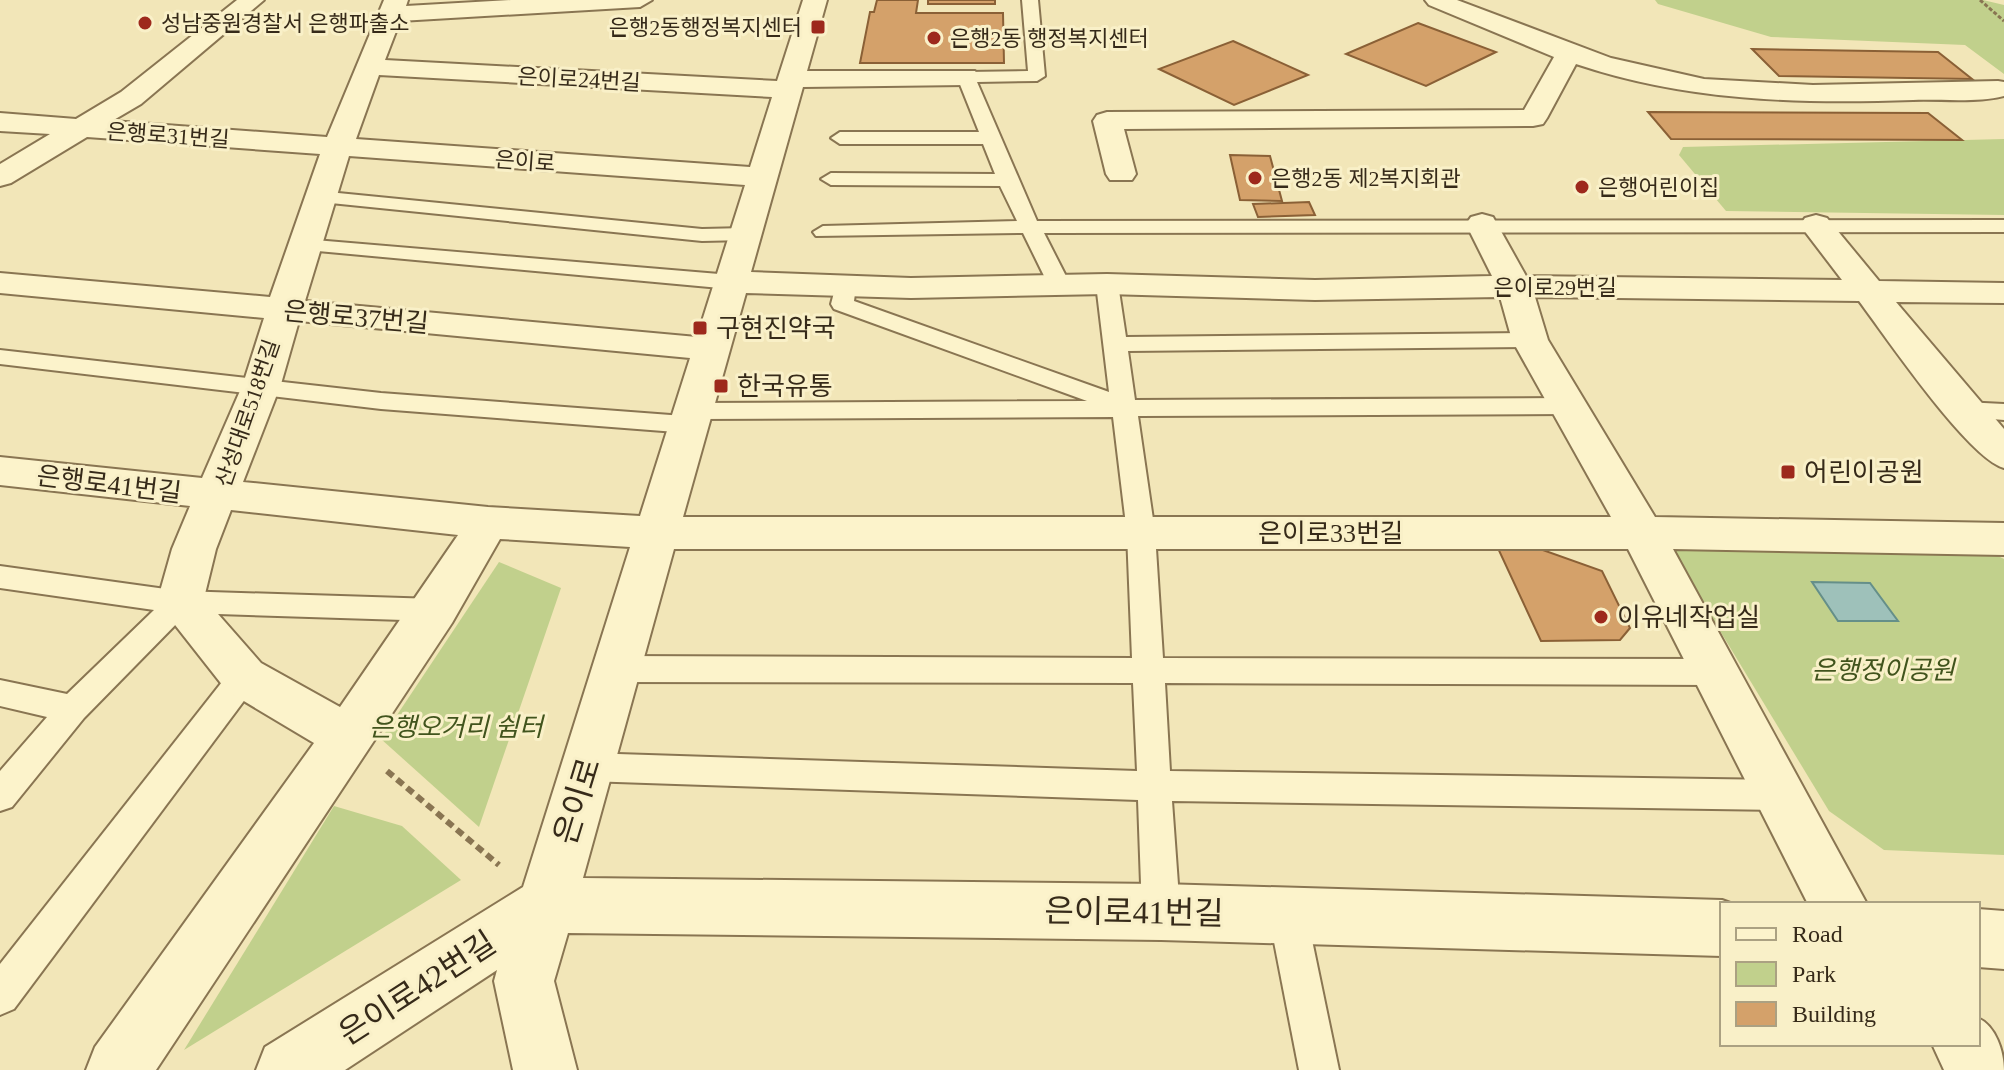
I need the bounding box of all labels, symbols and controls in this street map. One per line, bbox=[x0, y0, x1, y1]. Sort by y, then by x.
place label: 성남중원경찰서 은행파출소 bbox=[161, 11, 409, 36]
marker: 성남중원경찰서 은행파출소 bbox=[136, 14, 154, 32]
place label: 은행2동행정복지센터 bbox=[609, 15, 802, 40]
marker: 은행2동행정복지센터 bbox=[809, 18, 827, 36]
place label: 은행2동 행정복지센터 bbox=[950, 26, 1149, 51]
marker: 은행2동 행정복지센터 bbox=[925, 29, 943, 47]
street label: 은이로24번길 bbox=[517, 64, 641, 95]
street label: 은행로31번길 bbox=[106, 119, 230, 152]
street label: 은이로 bbox=[494, 147, 556, 176]
place label: 은행2동 제2복지회관 bbox=[1271, 166, 1460, 191]
marker: 은행2동 제2복지회관 bbox=[1246, 169, 1264, 187]
place label: 은행어린이집 bbox=[1598, 175, 1719, 200]
marker: 은행어린이집 bbox=[1573, 178, 1591, 196]
street label: 은이로29번길 bbox=[1493, 275, 1617, 300]
street label: 은행로37번길 bbox=[282, 297, 430, 338]
place label: 구현진약국 bbox=[716, 314, 836, 343]
marker: 구현진약국 bbox=[691, 319, 709, 337]
street label: 산성대로518번길 bbox=[211, 336, 284, 490]
place label: 한국유통 bbox=[737, 372, 833, 401]
marker: 한국유통 bbox=[712, 377, 730, 395]
place label: 어린이공원 bbox=[1804, 458, 1924, 487]
street label: 은행로41번길 bbox=[35, 461, 183, 508]
marker: 어린이공원 bbox=[1779, 463, 1797, 481]
street label: 은이로33번길 bbox=[1258, 519, 1404, 548]
place label: 이유네작업실 bbox=[1617, 603, 1761, 632]
marker: 이유네작업실 bbox=[1592, 608, 1610, 626]
park label: 은행정이공원 bbox=[1811, 656, 1957, 685]
park label: 은행오거리 쉼터 bbox=[369, 713, 546, 742]
street label: 은이로 bbox=[547, 754, 607, 848]
street label: 은이로41번길 bbox=[1044, 892, 1224, 932]
legend bbox=[1720, 902, 1980, 1046]
text: Road bbox=[1792, 921, 1843, 947]
street label: 은이로42번길 bbox=[332, 924, 502, 1052]
text: Park bbox=[1792, 961, 1836, 987]
text: Building bbox=[1792, 1001, 1876, 1027]

